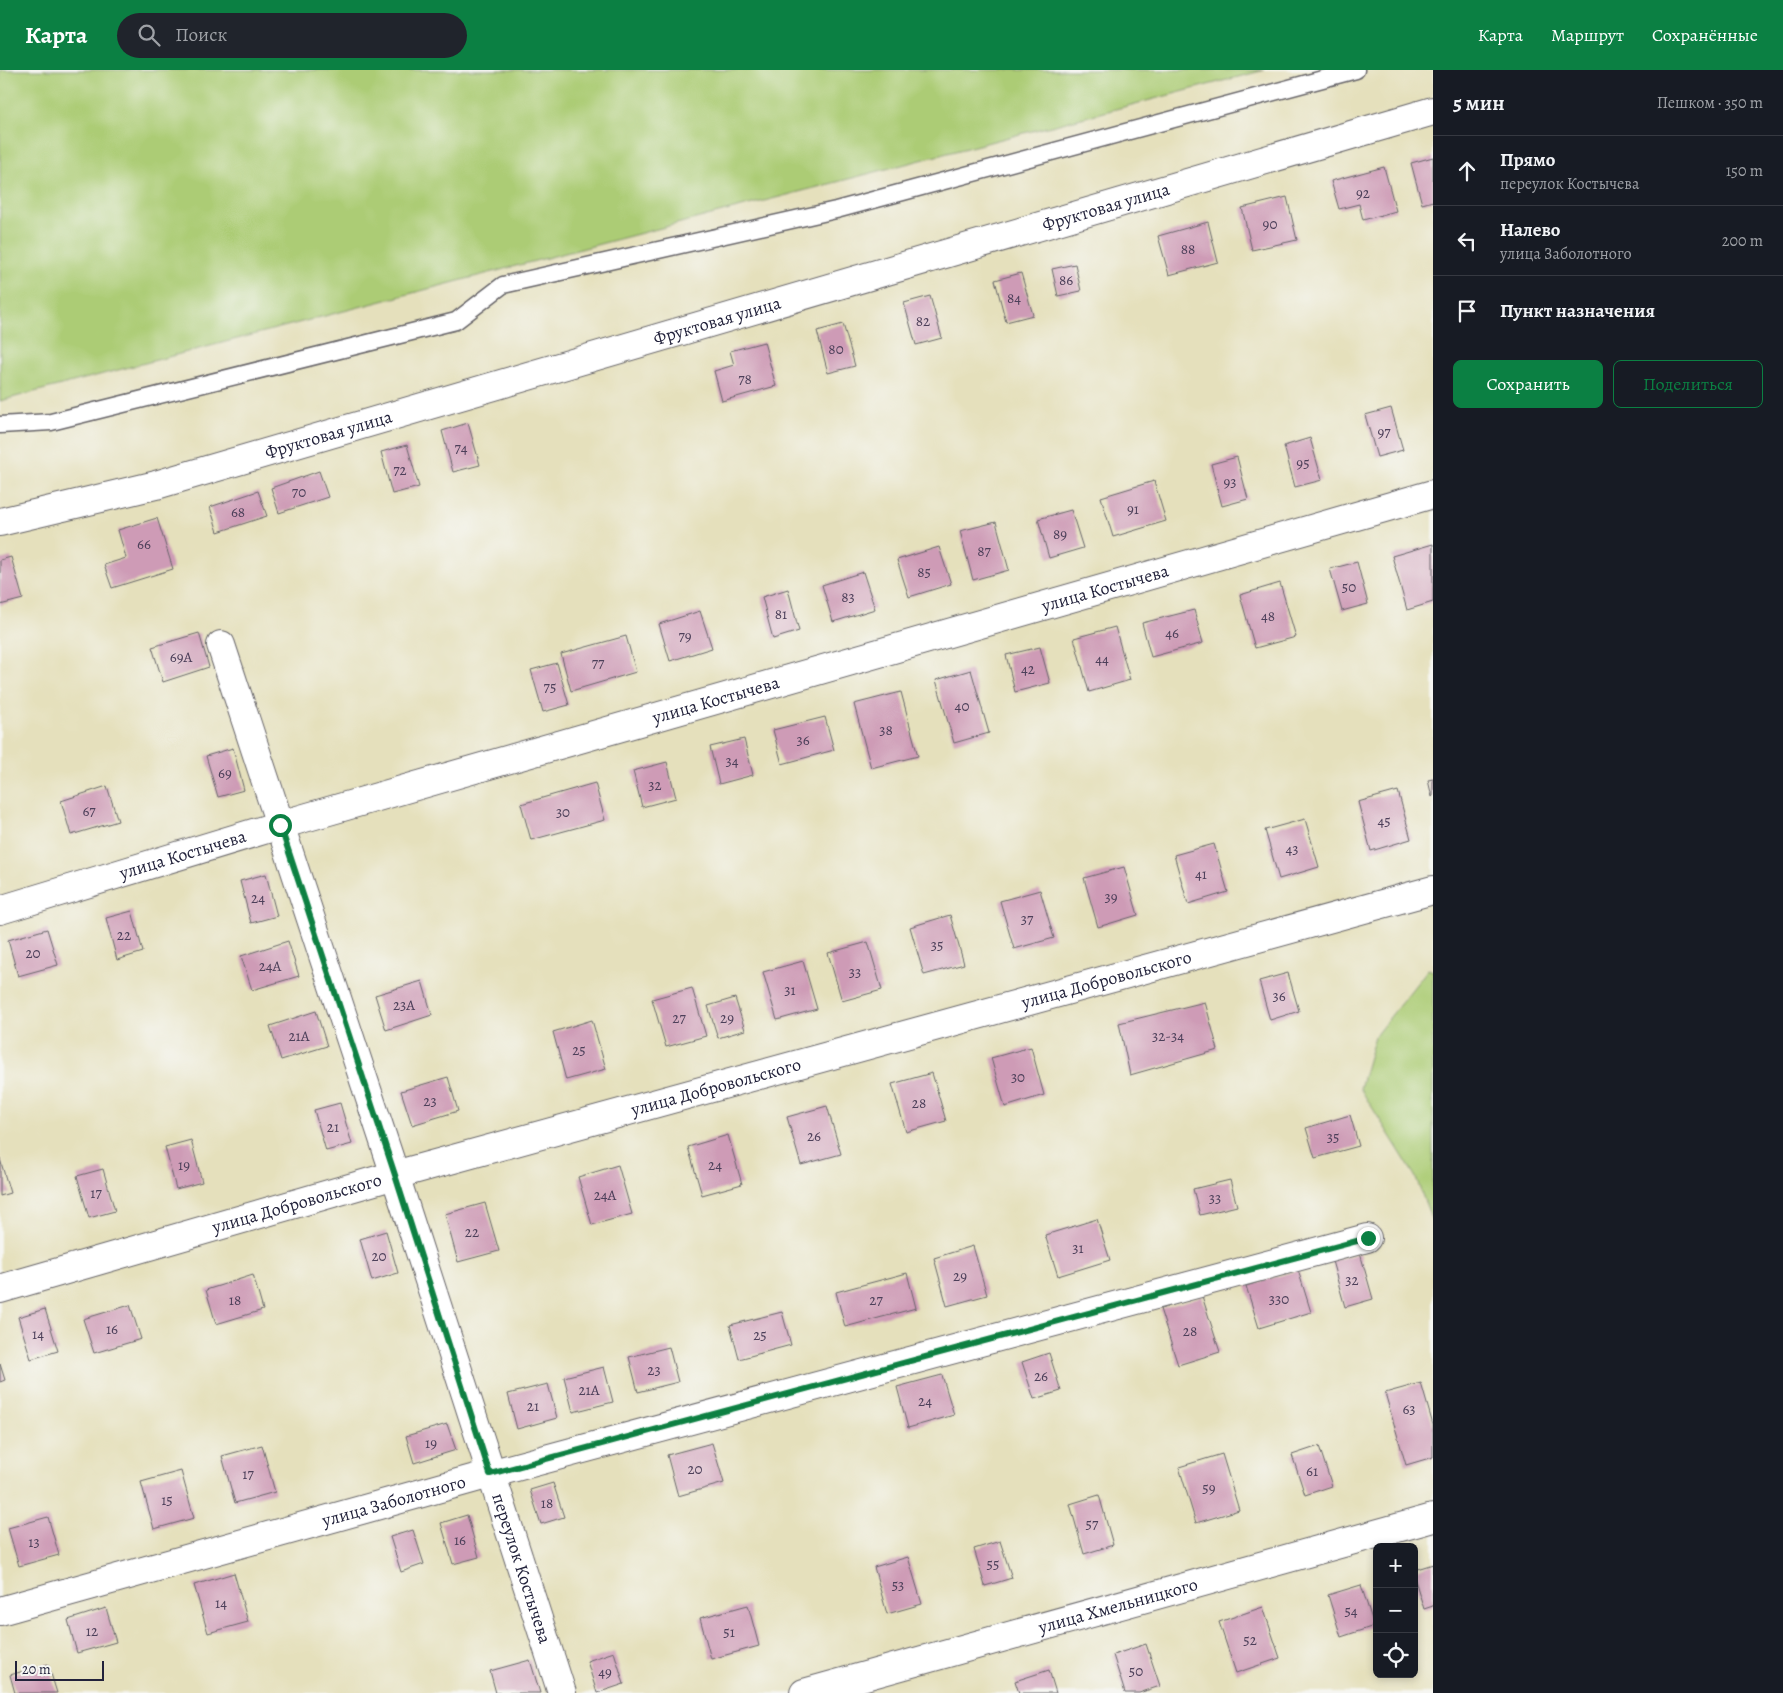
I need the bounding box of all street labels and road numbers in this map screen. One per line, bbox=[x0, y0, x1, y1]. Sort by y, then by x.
street label: Фруктовая улица bbox=[1039, 177, 1173, 237]
street label: Фруктовая улица bbox=[651, 290, 784, 351]
street label: Фруктовая улица bbox=[262, 404, 396, 465]
street label: улица Костычева bbox=[1038, 558, 1172, 618]
street label: улица Костычева bbox=[648, 670, 783, 730]
street label: улица Костычева bbox=[116, 824, 250, 885]
street label: улица Добровольского bbox=[1018, 945, 1194, 1015]
street label: улица Добровольского bbox=[627, 1052, 804, 1122]
street label: улица Добровольского bbox=[208, 1167, 384, 1239]
street label: улица Заболотного bbox=[318, 1469, 469, 1533]
street label: переулок Костычева bbox=[486, 1490, 557, 1647]
street label: улица Хмельницкого bbox=[1035, 1572, 1200, 1639]

